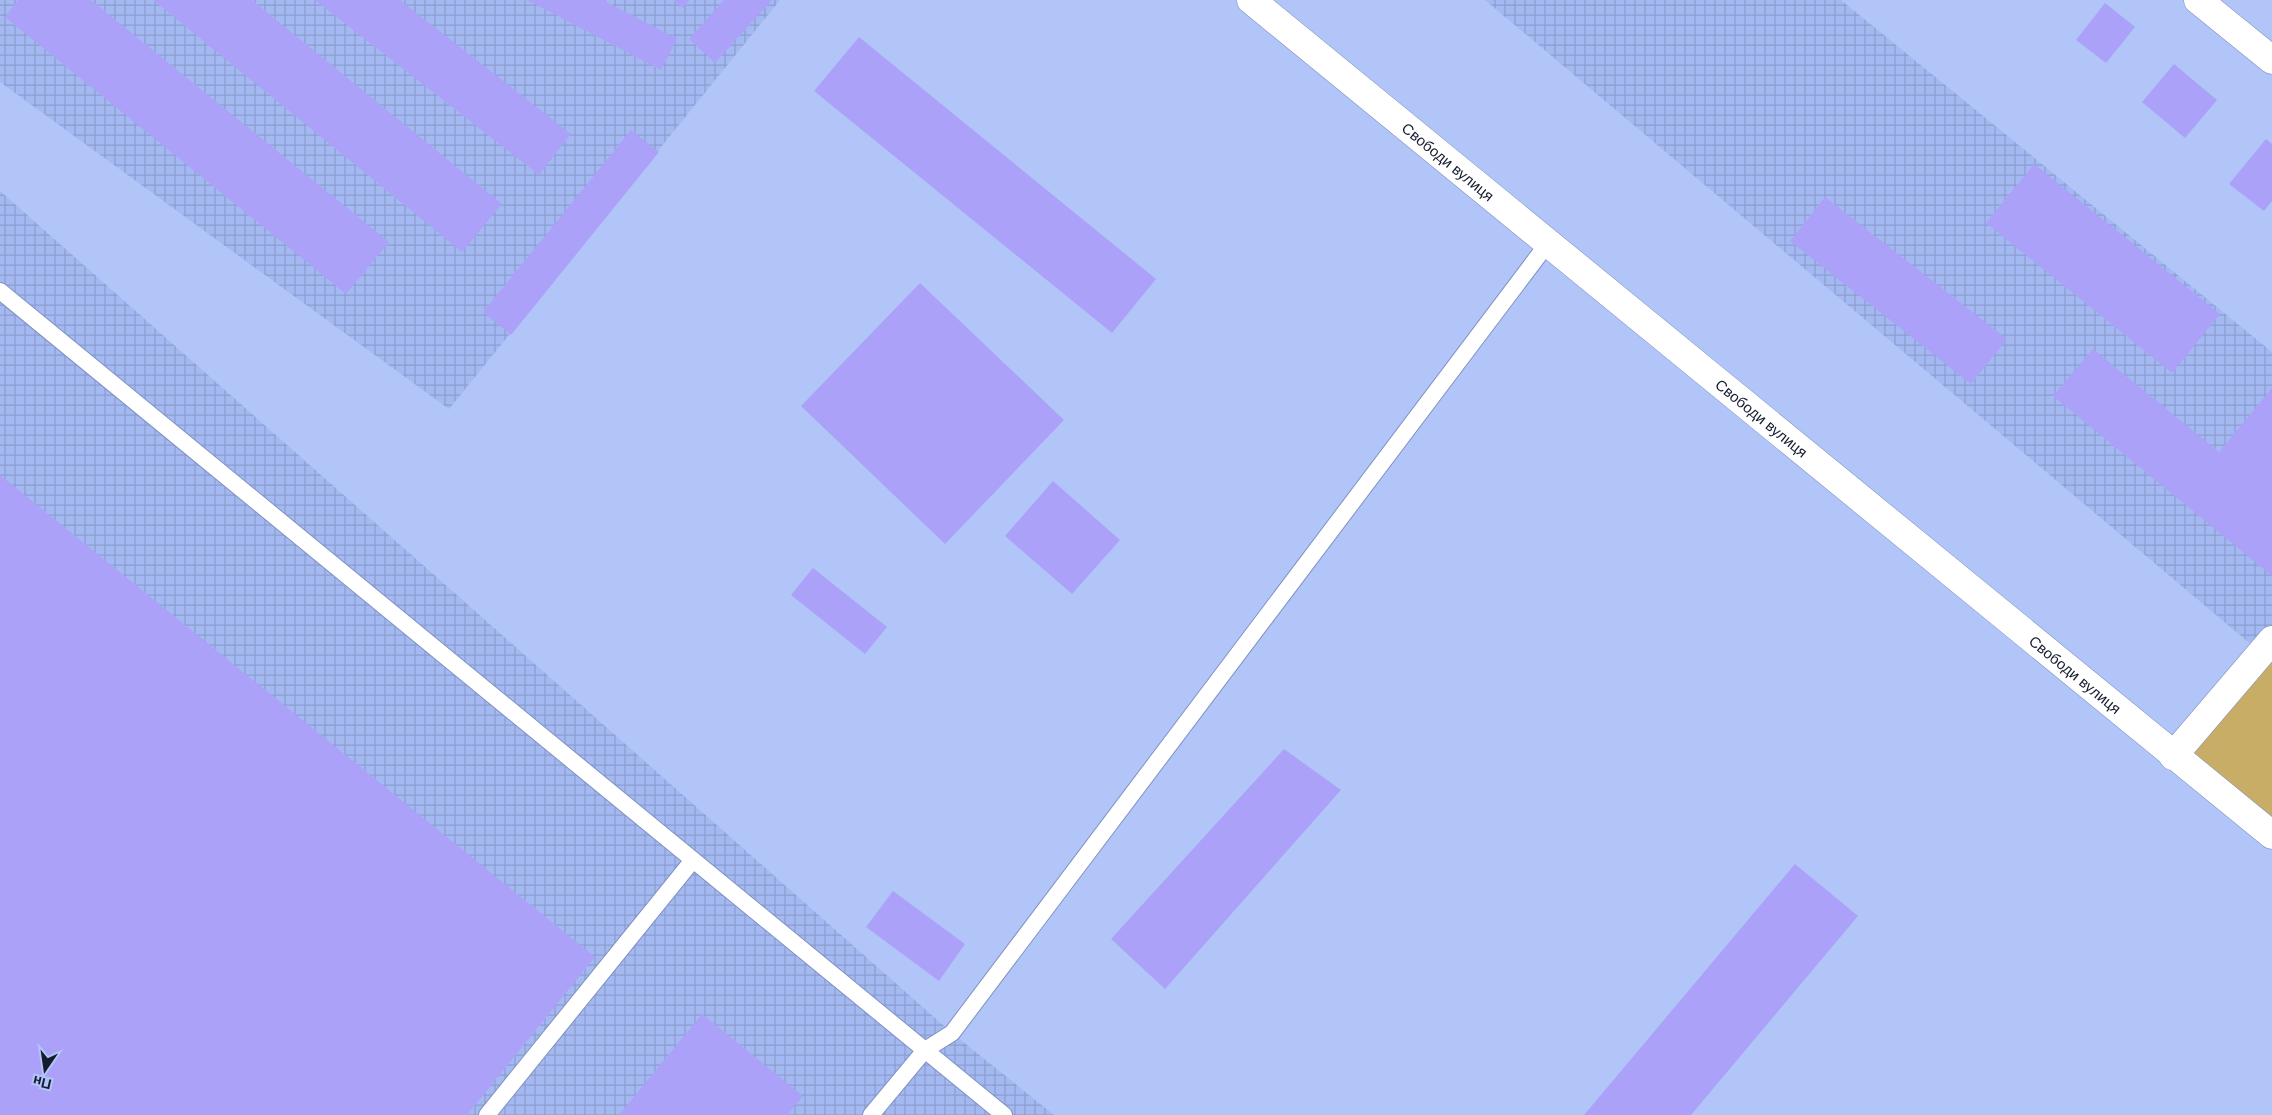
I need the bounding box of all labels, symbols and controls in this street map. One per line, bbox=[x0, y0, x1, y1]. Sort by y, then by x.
street label: Свободи вулиця bbox=[1399, 119, 1498, 204]
street label: Свободи вулиця bbox=[1713, 375, 1811, 460]
street label: Свободи вулиця bbox=[2026, 632, 2125, 717]
north arrow bbox=[20, 1045, 70, 1095]
text: Пн bbox=[31, 1073, 53, 1093]

